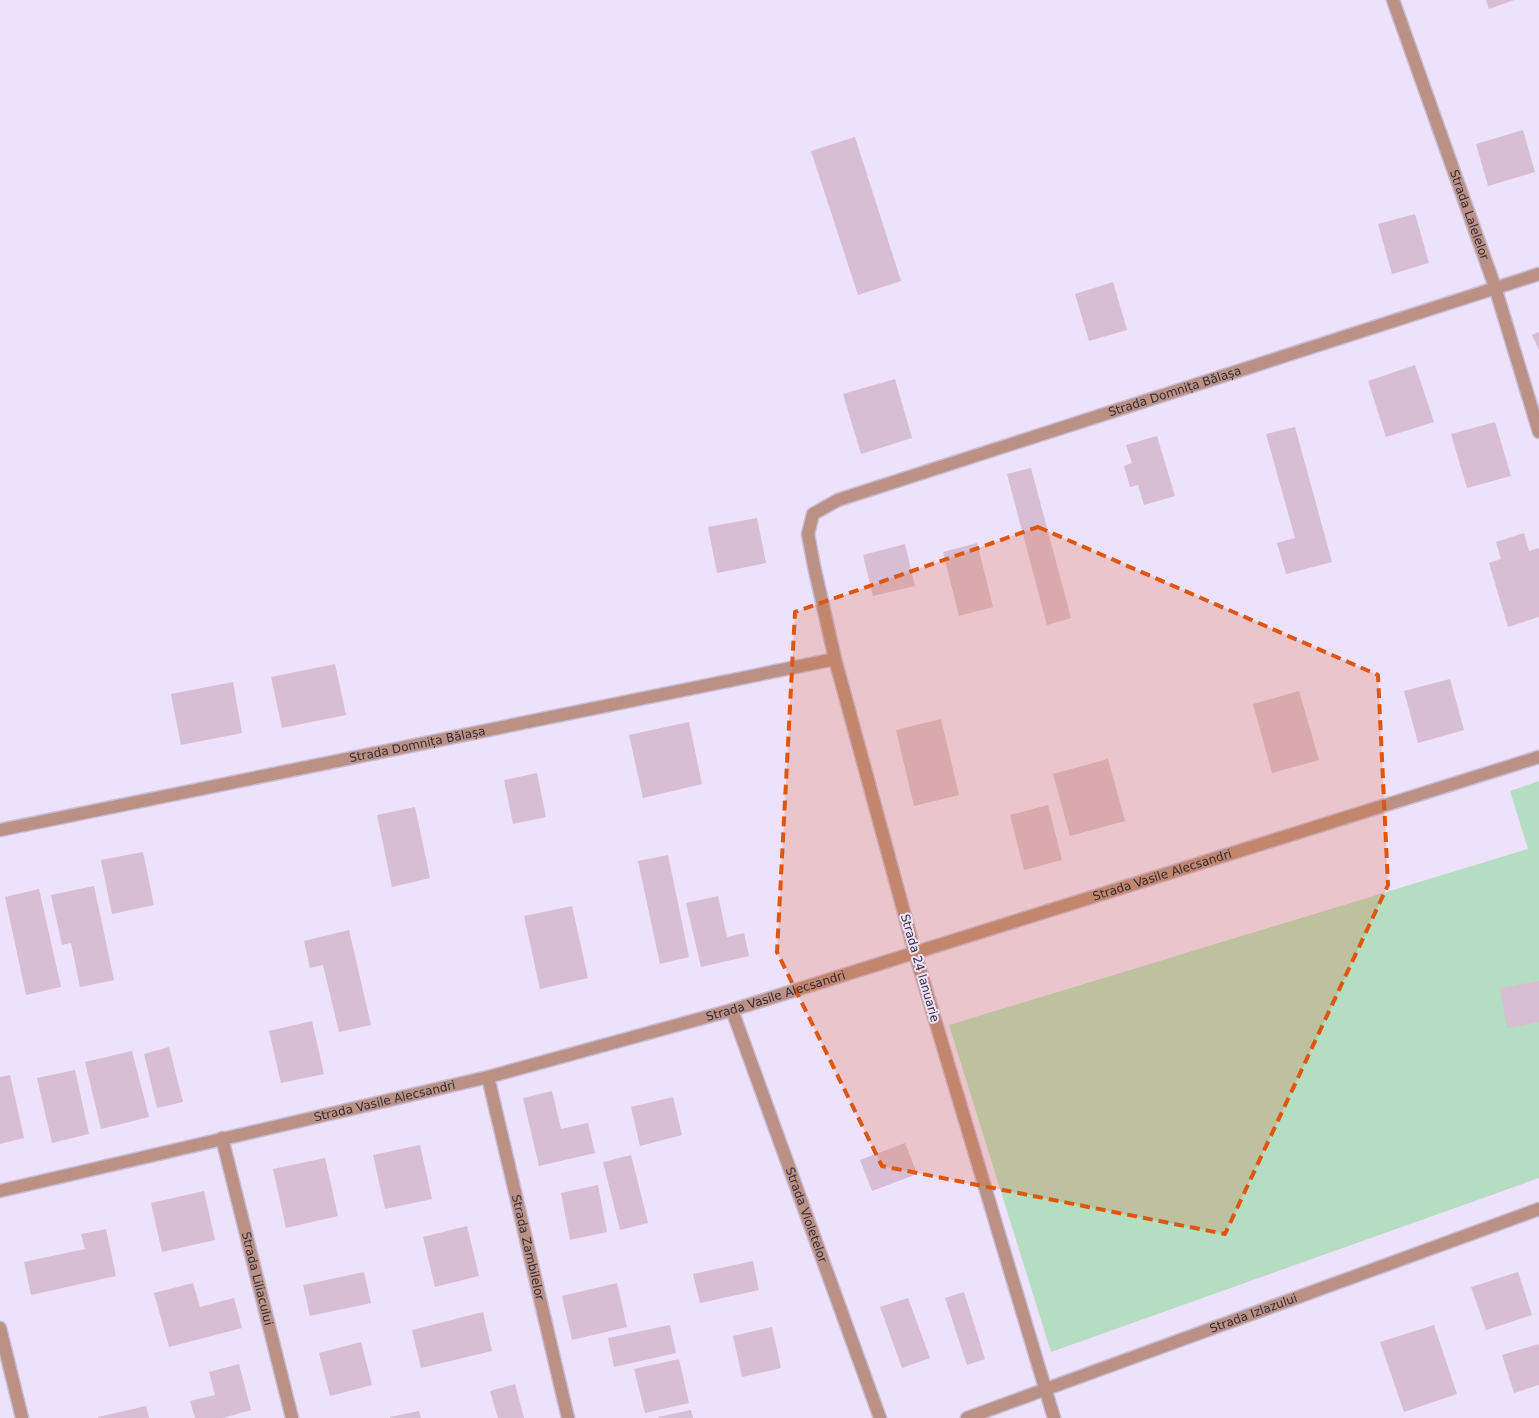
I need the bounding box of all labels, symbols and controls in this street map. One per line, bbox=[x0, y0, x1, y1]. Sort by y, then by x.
street label: Strada Lalelelor bbox=[1447, 168, 1492, 262]
street label: Strada Domnița Bălașa bbox=[1107, 364, 1243, 419]
street label: Strada Domnița Bălașa bbox=[348, 724, 487, 765]
street label: Strada Vasile Alecsandri bbox=[1091, 847, 1233, 903]
street label: Strada 24 Ianuarie bbox=[898, 912, 942, 1024]
street label: Strada Vasile Alecsandri bbox=[704, 968, 847, 1024]
street label: Strada Vasile Alecsandri bbox=[312, 1078, 457, 1124]
street label: Strada Violetelor bbox=[783, 1165, 830, 1265]
street label: Strada Zambilelor bbox=[509, 1193, 547, 1302]
street label: Strada Liliacului bbox=[239, 1230, 276, 1327]
street label: Strada Izlazului bbox=[1208, 1291, 1299, 1336]

